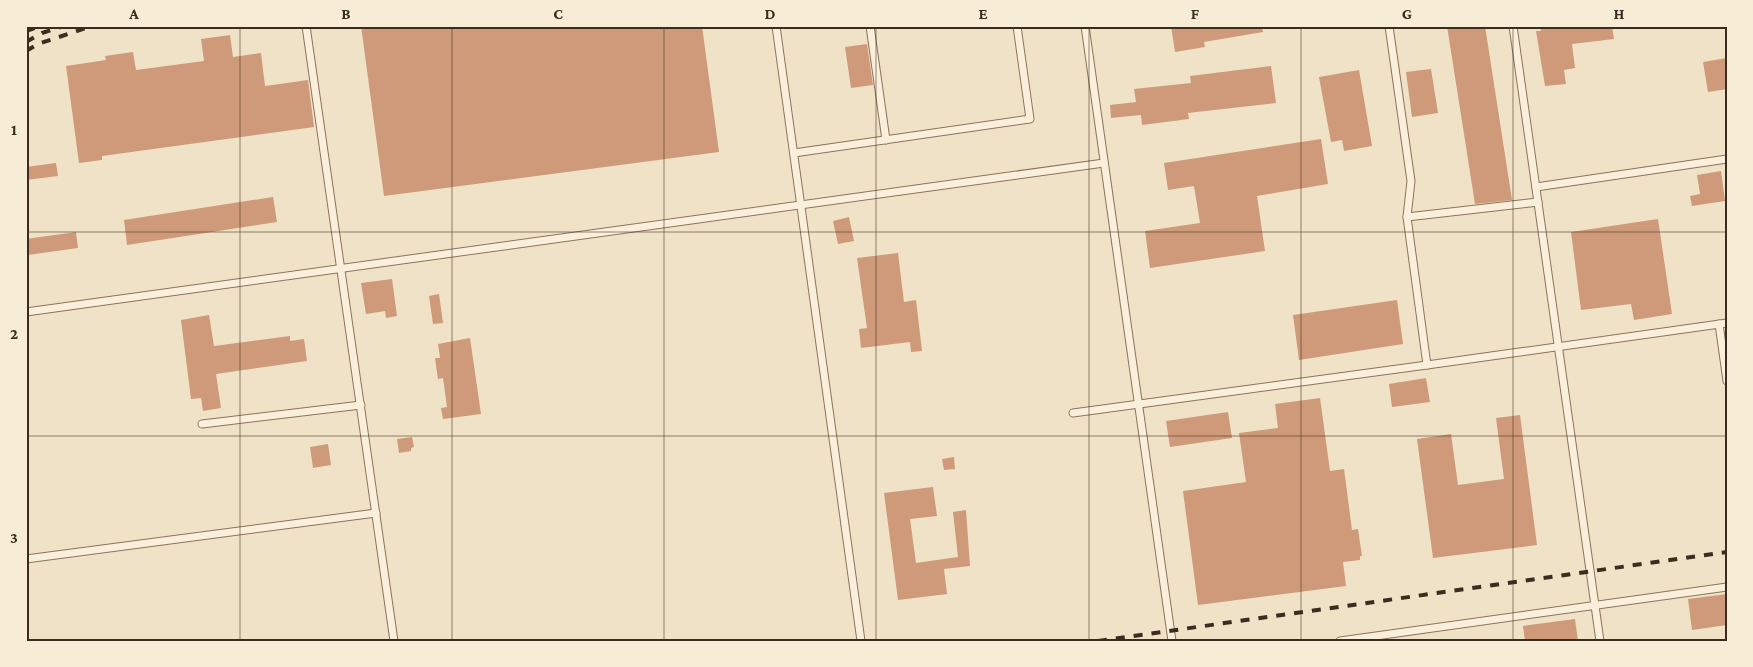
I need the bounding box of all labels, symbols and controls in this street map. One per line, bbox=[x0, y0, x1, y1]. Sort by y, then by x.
text: A bbox=[128, 5, 139, 22]
text: B bbox=[341, 5, 351, 22]
text: C bbox=[553, 5, 563, 22]
text: D bbox=[764, 5, 776, 22]
text: E bbox=[978, 5, 988, 22]
text: F bbox=[1191, 5, 1200, 22]
text: G bbox=[1402, 5, 1412, 22]
text: H bbox=[1614, 5, 1625, 22]
text: 1 bbox=[11, 121, 17, 138]
text: 2 bbox=[10, 325, 18, 342]
text: 3 bbox=[10, 529, 18, 546]

